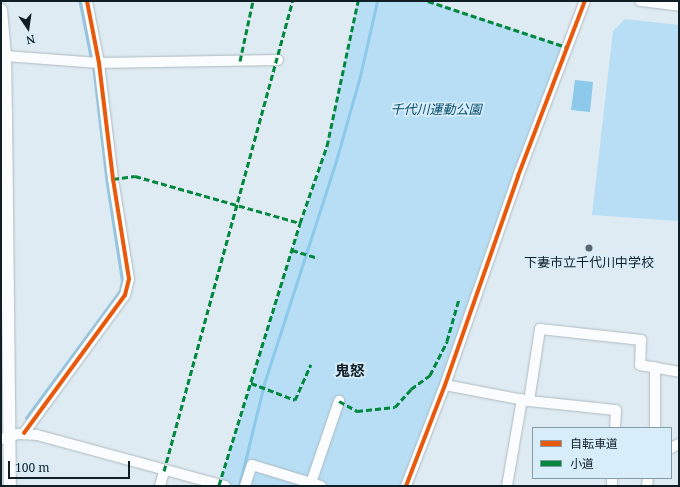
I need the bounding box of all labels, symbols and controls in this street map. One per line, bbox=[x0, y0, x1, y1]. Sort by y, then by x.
north arrow bbox=[8, 8, 48, 48]
text: N bbox=[25, 32, 37, 48]
park label: 千代川運動公園 bbox=[391, 101, 481, 117]
marker: 下妻市立千代川中学校 bbox=[584, 243, 594, 253]
place label: 下妻市立千代川中学校 bbox=[524, 254, 654, 270]
district label: 鬼怒 bbox=[335, 362, 365, 380]
legend bbox=[532, 427, 672, 479]
text: 自転車道 bbox=[570, 435, 618, 452]
scale bar bbox=[10, 453, 132, 479]
text: 小道 bbox=[570, 455, 594, 472]
text: 100 m bbox=[15, 459, 50, 476]

